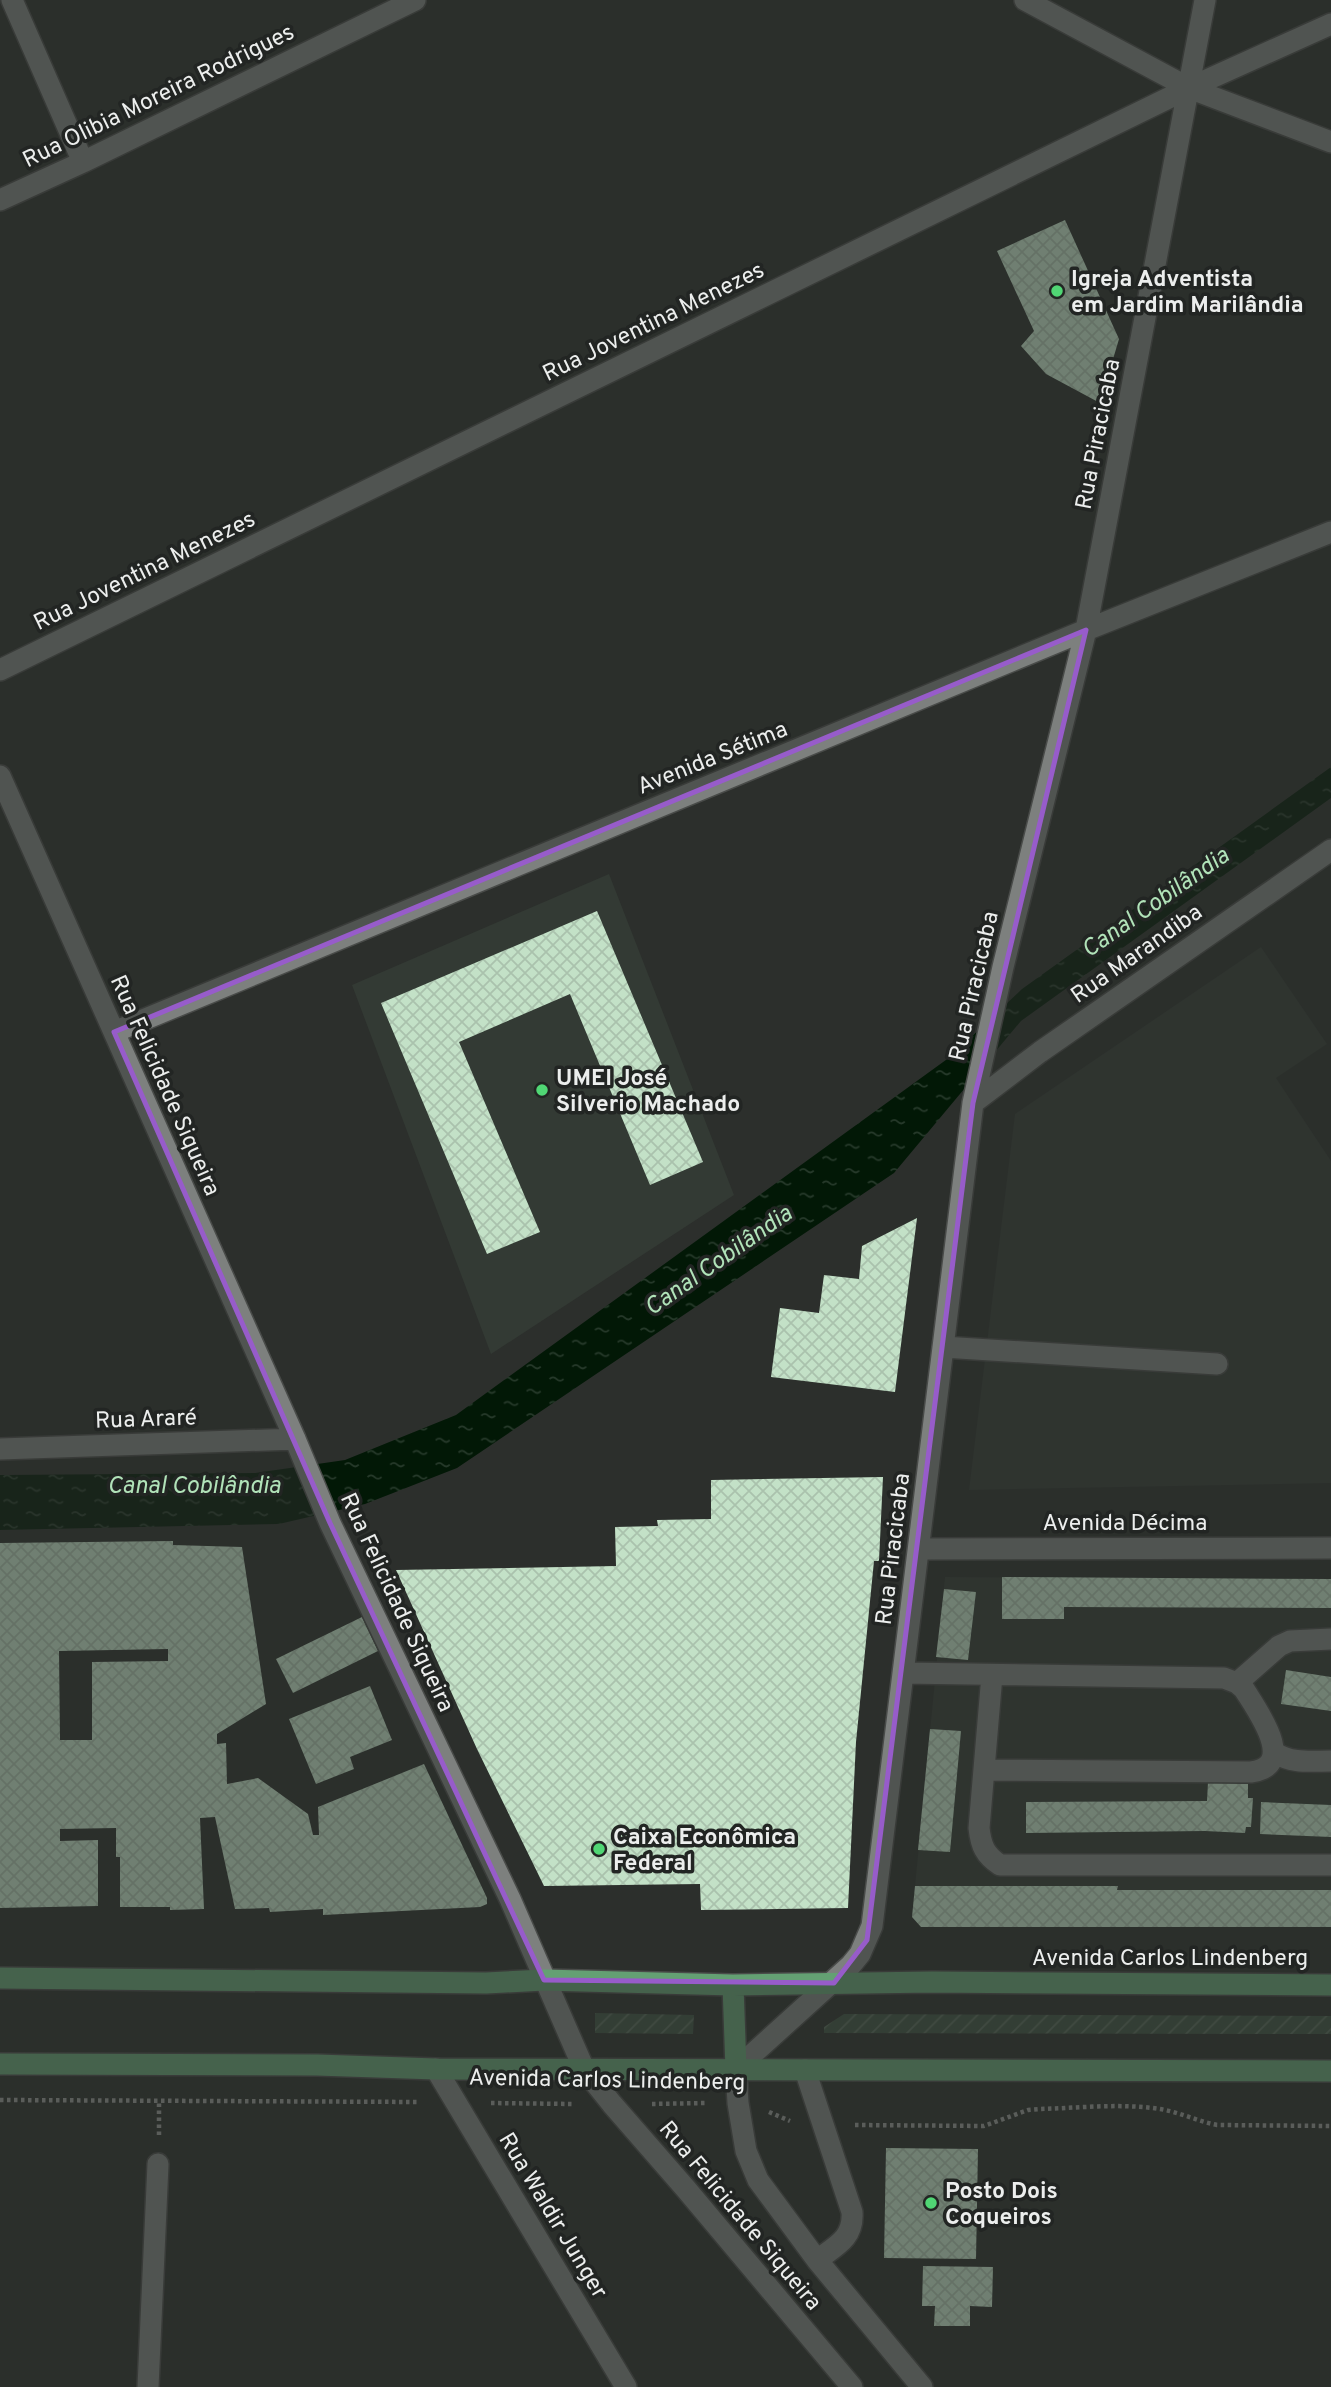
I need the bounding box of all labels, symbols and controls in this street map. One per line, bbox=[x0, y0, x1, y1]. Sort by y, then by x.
street label: Rua Olibia Moreira Rodrigues bbox=[19, 19, 300, 176]
street label: Rua Joventina Menezes bbox=[538, 257, 770, 390]
place label: Igreja Adventista em Jardim Marilândia bbox=[1071, 266, 1304, 321]
marker: Igreja Adventista em Jardim Marilândia bbox=[1049, 283, 1065, 299]
street label: Rua Piracicaba bbox=[1071, 357, 1128, 512]
street label: Rua Joventina Menezes bbox=[29, 506, 261, 639]
street label: Avenida Sétima bbox=[634, 716, 792, 803]
water label: Canal Cobilândia bbox=[1077, 841, 1236, 966]
street label: Rua Marandiba bbox=[1066, 899, 1209, 1011]
street label: Rua Piracicaba bbox=[944, 909, 1007, 1064]
street label: Rua Felicidade Siqueira bbox=[102, 971, 225, 1201]
place label: UMEI José Silverio Machado bbox=[556, 1065, 740, 1120]
marker: UMEI José Silverio Machado bbox=[534, 1082, 550, 1098]
water label: Canal Cobilândia bbox=[640, 1199, 799, 1324]
street label: Rua Araré bbox=[95, 1404, 198, 1437]
water label: Canal Cobilândia bbox=[107, 1472, 281, 1502]
street label: Rua Piracicaba bbox=[871, 1472, 918, 1627]
street label: Rua Felicidade Siqueira bbox=[332, 1489, 459, 1717]
street label: Avenida Décima bbox=[1043, 1510, 1207, 1539]
place label: Caixa Econômica Federal bbox=[613, 1824, 796, 1879]
marker: Caixa Econômica Federal bbox=[591, 1841, 607, 1857]
street label: Avenida Carlos Lindenberg bbox=[1032, 1945, 1308, 1974]
street label: Avenida Carlos Lindenberg bbox=[468, 2065, 745, 2098]
street label: Rua Felicidade Siqueira bbox=[651, 2116, 827, 2317]
street label: Rua Waldir Junger bbox=[491, 2128, 613, 2305]
place label: Posto Dois Coqueiros bbox=[945, 2178, 1058, 2233]
marker: Posto Dois Coqueiros bbox=[923, 2195, 939, 2211]

